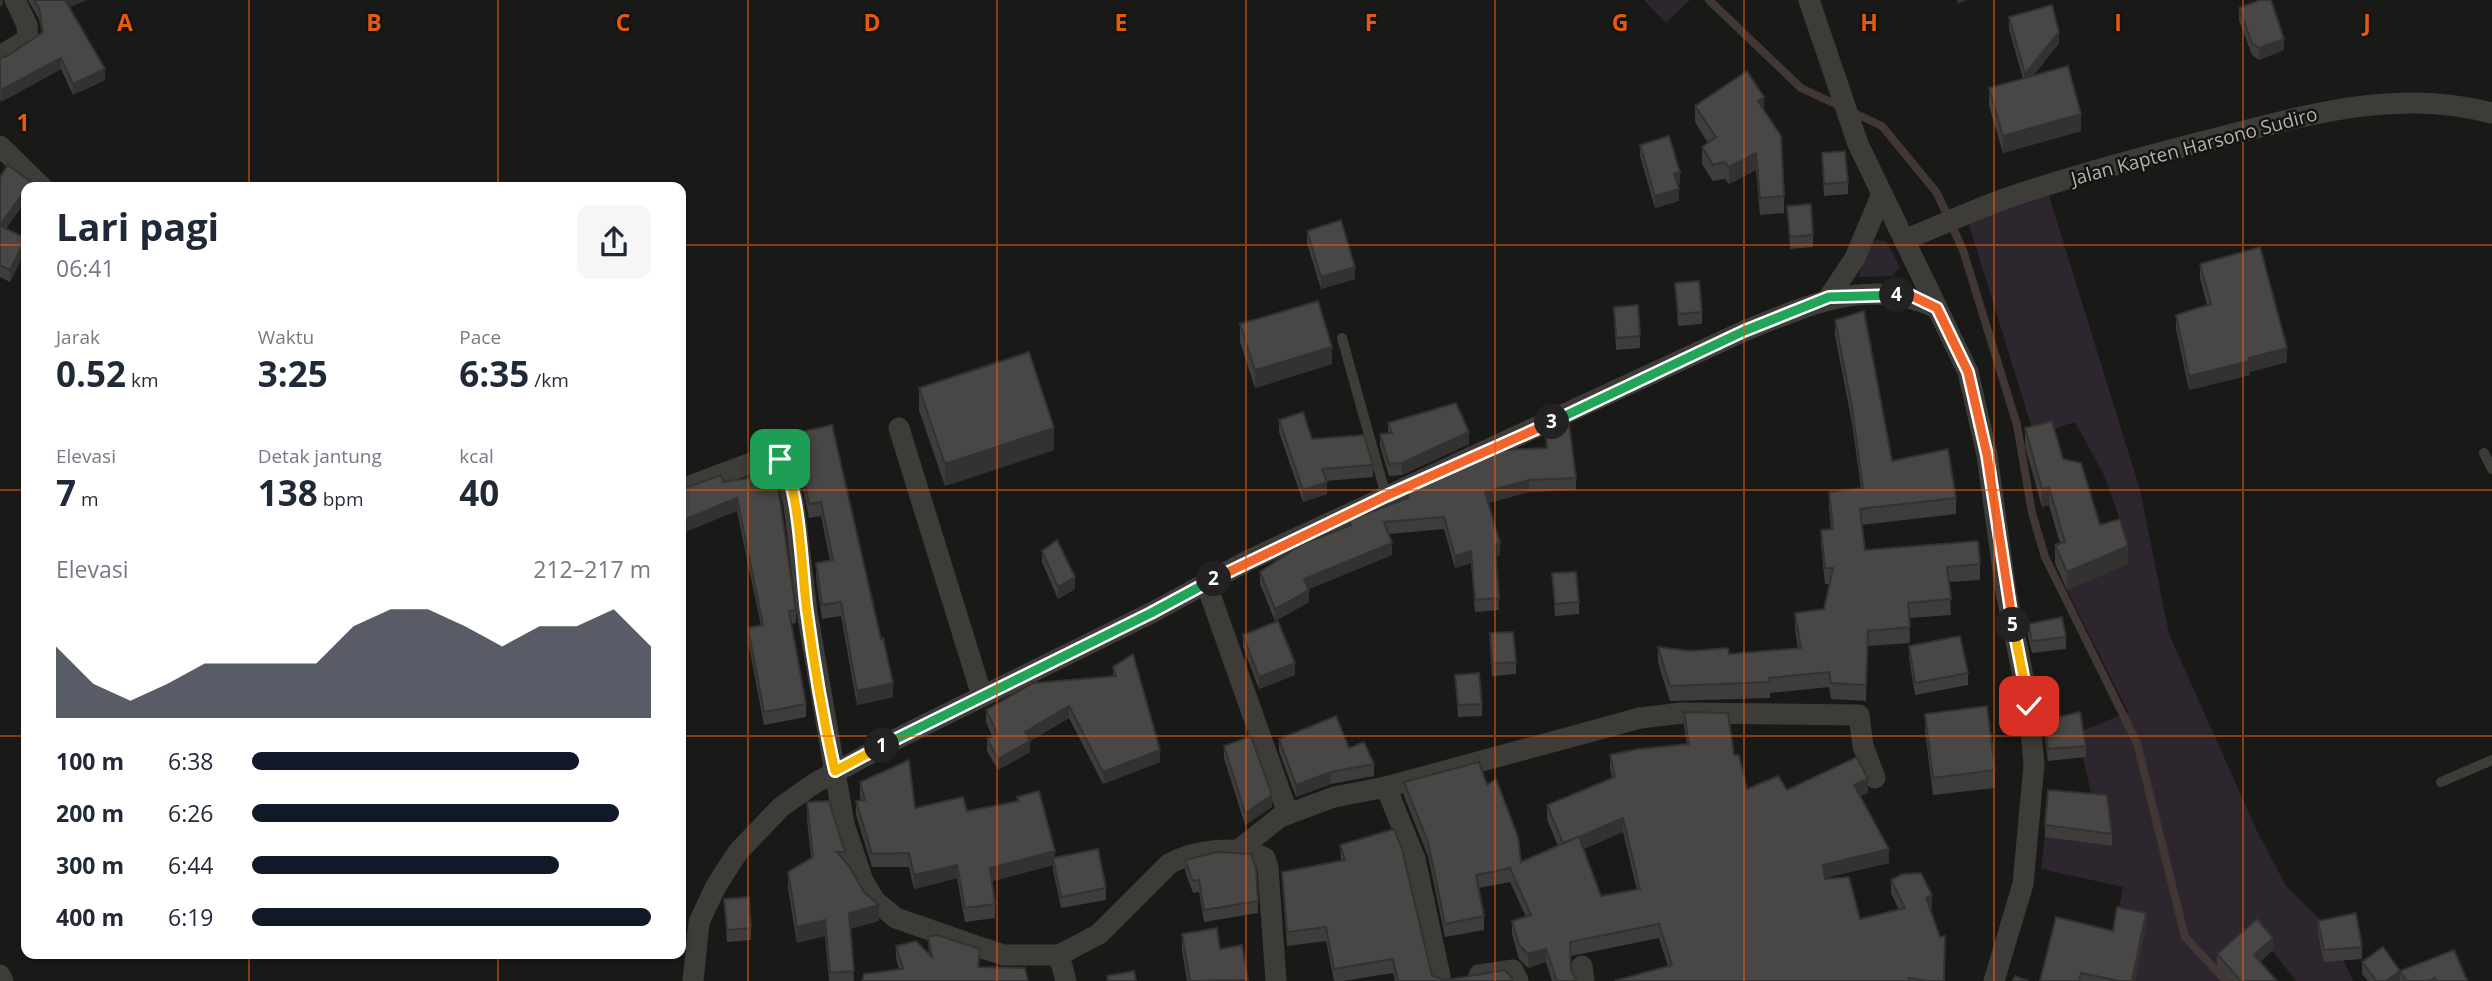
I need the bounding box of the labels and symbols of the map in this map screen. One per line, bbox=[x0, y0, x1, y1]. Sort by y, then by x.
text: A bbox=[117, 6, 133, 38]
text: B bbox=[366, 6, 382, 38]
text: C bbox=[616, 6, 630, 38]
text: D bbox=[863, 6, 881, 38]
text: E bbox=[1115, 6, 1127, 38]
text: F bbox=[1365, 6, 1377, 38]
text: G bbox=[1612, 6, 1628, 38]
text: H bbox=[1860, 6, 1878, 38]
text: I bbox=[2114, 6, 2122, 38]
text: J bbox=[2361, 6, 2371, 38]
street label: Jalan Kapten Harsono Sudiro bbox=[2066, 101, 2320, 192]
text: 1 bbox=[16, 106, 30, 138]
pin: 4 bbox=[1880, 278, 1914, 312]
pin: 3 bbox=[1534, 404, 1570, 440]
pin bbox=[750, 429, 810, 489]
pin: 2 bbox=[1196, 562, 1232, 596]
pin: 5 bbox=[1996, 608, 2030, 642]
pin bbox=[1999, 676, 2059, 736]
pin: 1 bbox=[864, 728, 900, 764]

